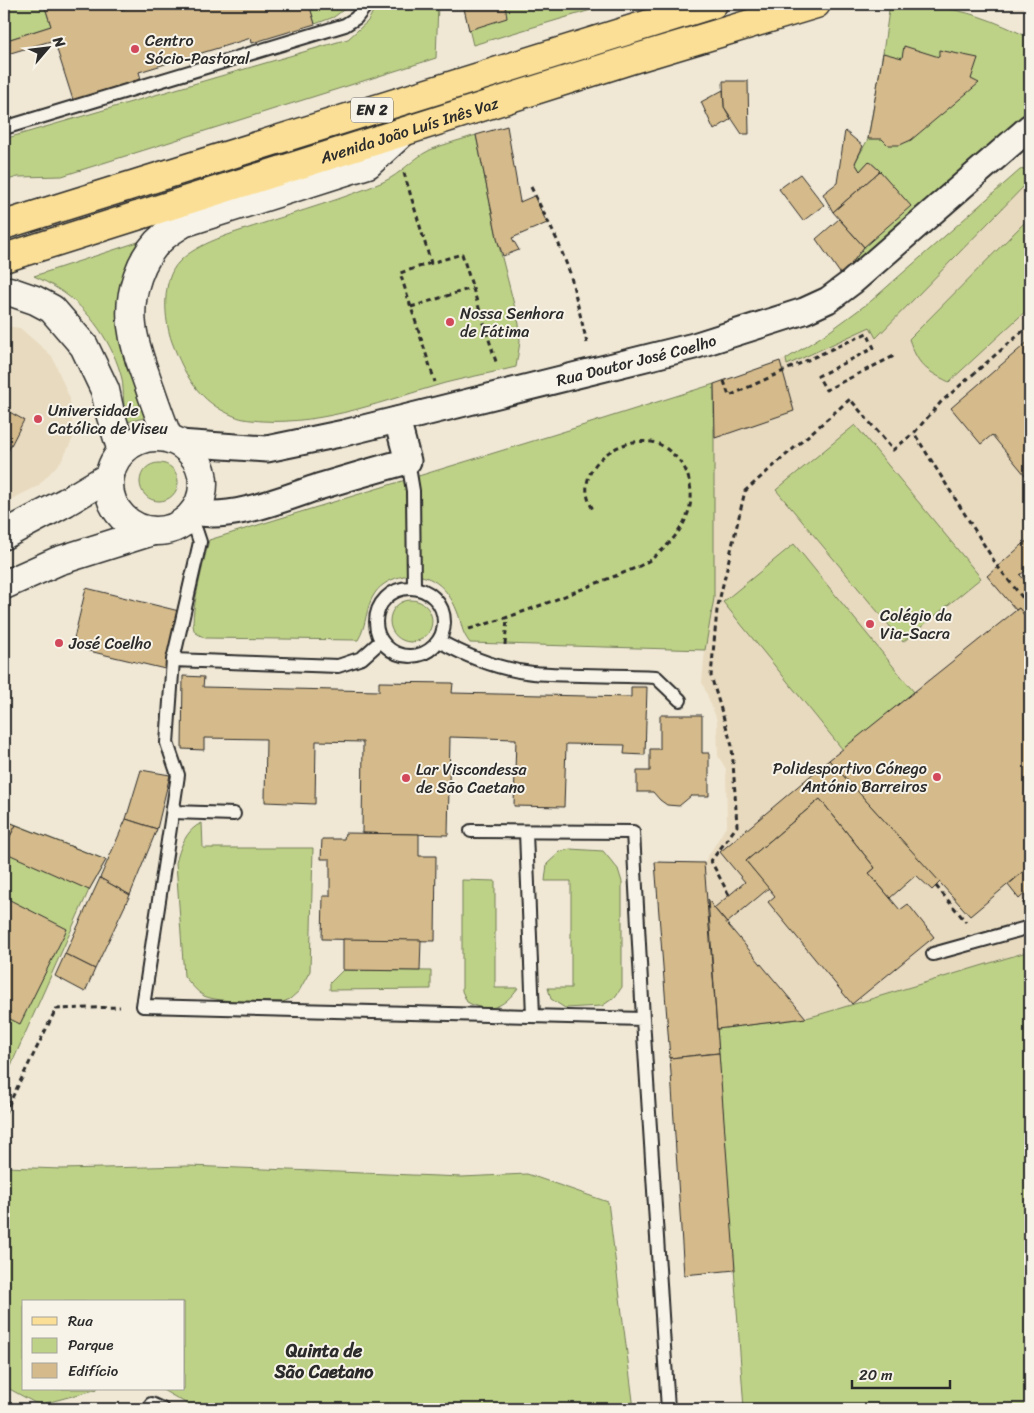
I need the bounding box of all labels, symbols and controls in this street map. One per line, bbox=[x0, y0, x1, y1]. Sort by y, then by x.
north arrow bbox=[22, 22, 72, 72]
place label: Centro Sócio-Pastoral bbox=[145, 26, 250, 73]
text: N bbox=[45, 31, 72, 53]
marker: Centro Sócio-Pastoral bbox=[129, 43, 141, 55]
street label: Avenida João Luís Inês Vaz bbox=[315, 88, 503, 172]
road number: EN 2 bbox=[351, 98, 393, 122]
place label: Nossa Senhora de Fátima bbox=[460, 299, 565, 346]
marker: Nossa Senhora de Fátima bbox=[444, 316, 456, 328]
street label: Rua Doutor José Coelho bbox=[553, 326, 720, 395]
place label: Universidade Católica de Viseu bbox=[48, 396, 168, 443]
marker: Universidade Católica de Viseu bbox=[32, 413, 44, 425]
place label: Colégio da Via-Sacra bbox=[880, 601, 952, 648]
marker: Colégio da Via-Sacra bbox=[864, 618, 876, 630]
place label: José Coelho bbox=[68, 629, 151, 658]
marker: José Coelho bbox=[53, 637, 65, 649]
place label: Polidesportivo Cónego António Barreiros bbox=[773, 754, 928, 801]
place label: Lar Viscondessa de São Caetano bbox=[416, 755, 528, 802]
marker: Polidesportivo Cónego António Barreiros bbox=[931, 771, 943, 783]
marker: Lar Viscondessa de São Caetano bbox=[400, 772, 412, 784]
legend bbox=[22, 1300, 185, 1390]
text: Rua bbox=[68, 1308, 93, 1334]
text: Parque bbox=[68, 1332, 113, 1358]
district label: Quinta de São Caetano bbox=[274, 1335, 374, 1388]
text: Edifício bbox=[68, 1358, 119, 1384]
scale bar bbox=[852, 1358, 949, 1390]
text: 20 m bbox=[859, 1362, 893, 1388]

